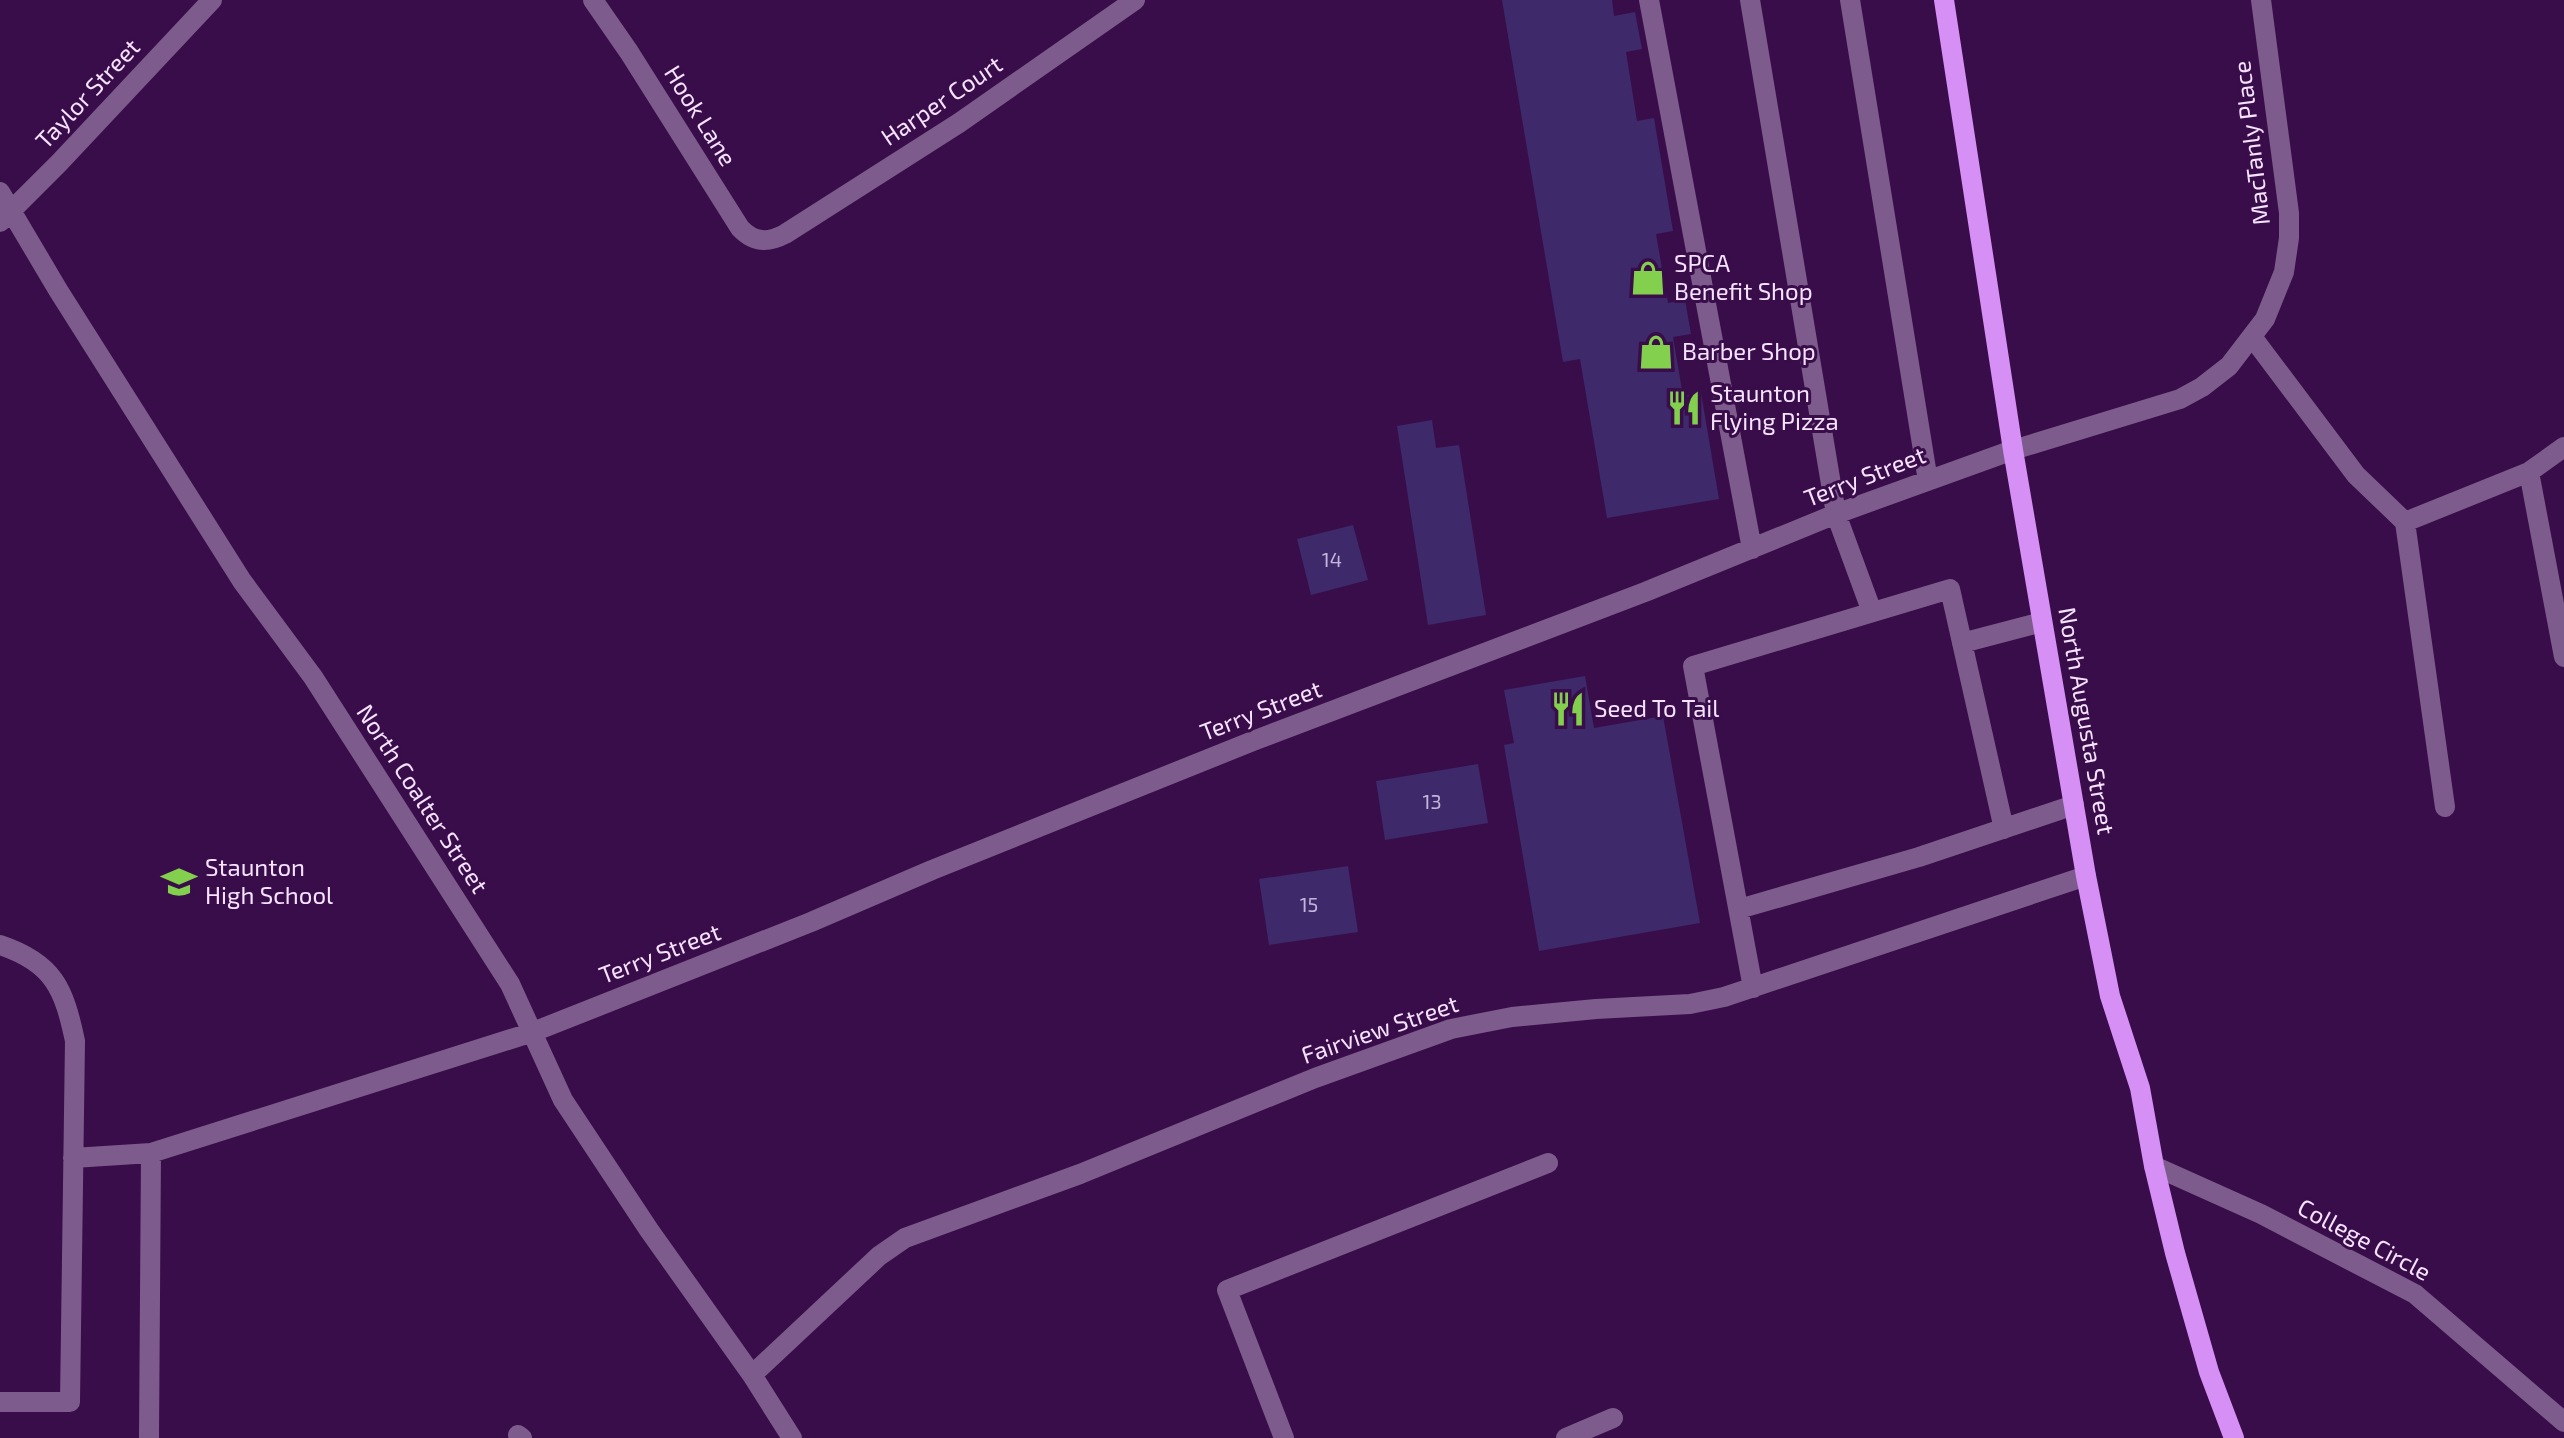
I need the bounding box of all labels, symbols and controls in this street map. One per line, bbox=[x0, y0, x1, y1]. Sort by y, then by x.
street label: Taylor Street bbox=[29, 32, 145, 154]
street label: Harper Court bbox=[875, 49, 1007, 151]
street label: MacTanly Place bbox=[2226, 59, 2275, 227]
street label: Hook Lane bbox=[659, 60, 744, 171]
place label: SPCA Benefit Shop bbox=[1674, 248, 1813, 305]
shop icon: SPCA Benefit Shop bbox=[1629, 259, 1667, 297]
shop icon: Barber Shop bbox=[1637, 333, 1675, 371]
place label: Barber Shop bbox=[1682, 336, 1816, 365]
place label: Staunton Flying Pizza bbox=[1710, 378, 1839, 435]
restaurant icon: Staunton Flying Pizza bbox=[1665, 389, 1703, 427]
street label: Terry Street bbox=[1800, 439, 1929, 512]
house number: 14 bbox=[1322, 547, 1342, 571]
street label: North Augusta Street bbox=[2053, 605, 2122, 837]
street label: Terry Street bbox=[1196, 673, 1325, 746]
restaurant icon: Seed To Tail bbox=[1549, 690, 1587, 728]
place label: Seed To Tail bbox=[1594, 693, 1719, 722]
street label: North Coalter Street bbox=[351, 698, 495, 898]
house number: 13 bbox=[1422, 789, 1442, 813]
place label: Staunton High School bbox=[205, 852, 333, 909]
school or university icon: Staunton High School bbox=[160, 863, 198, 901]
house number: 15 bbox=[1300, 892, 1318, 916]
street label: Terry Street bbox=[595, 916, 724, 989]
street label: Fairview Street bbox=[1297, 988, 1462, 1069]
street label: College Circle bbox=[2293, 1191, 2436, 1286]

